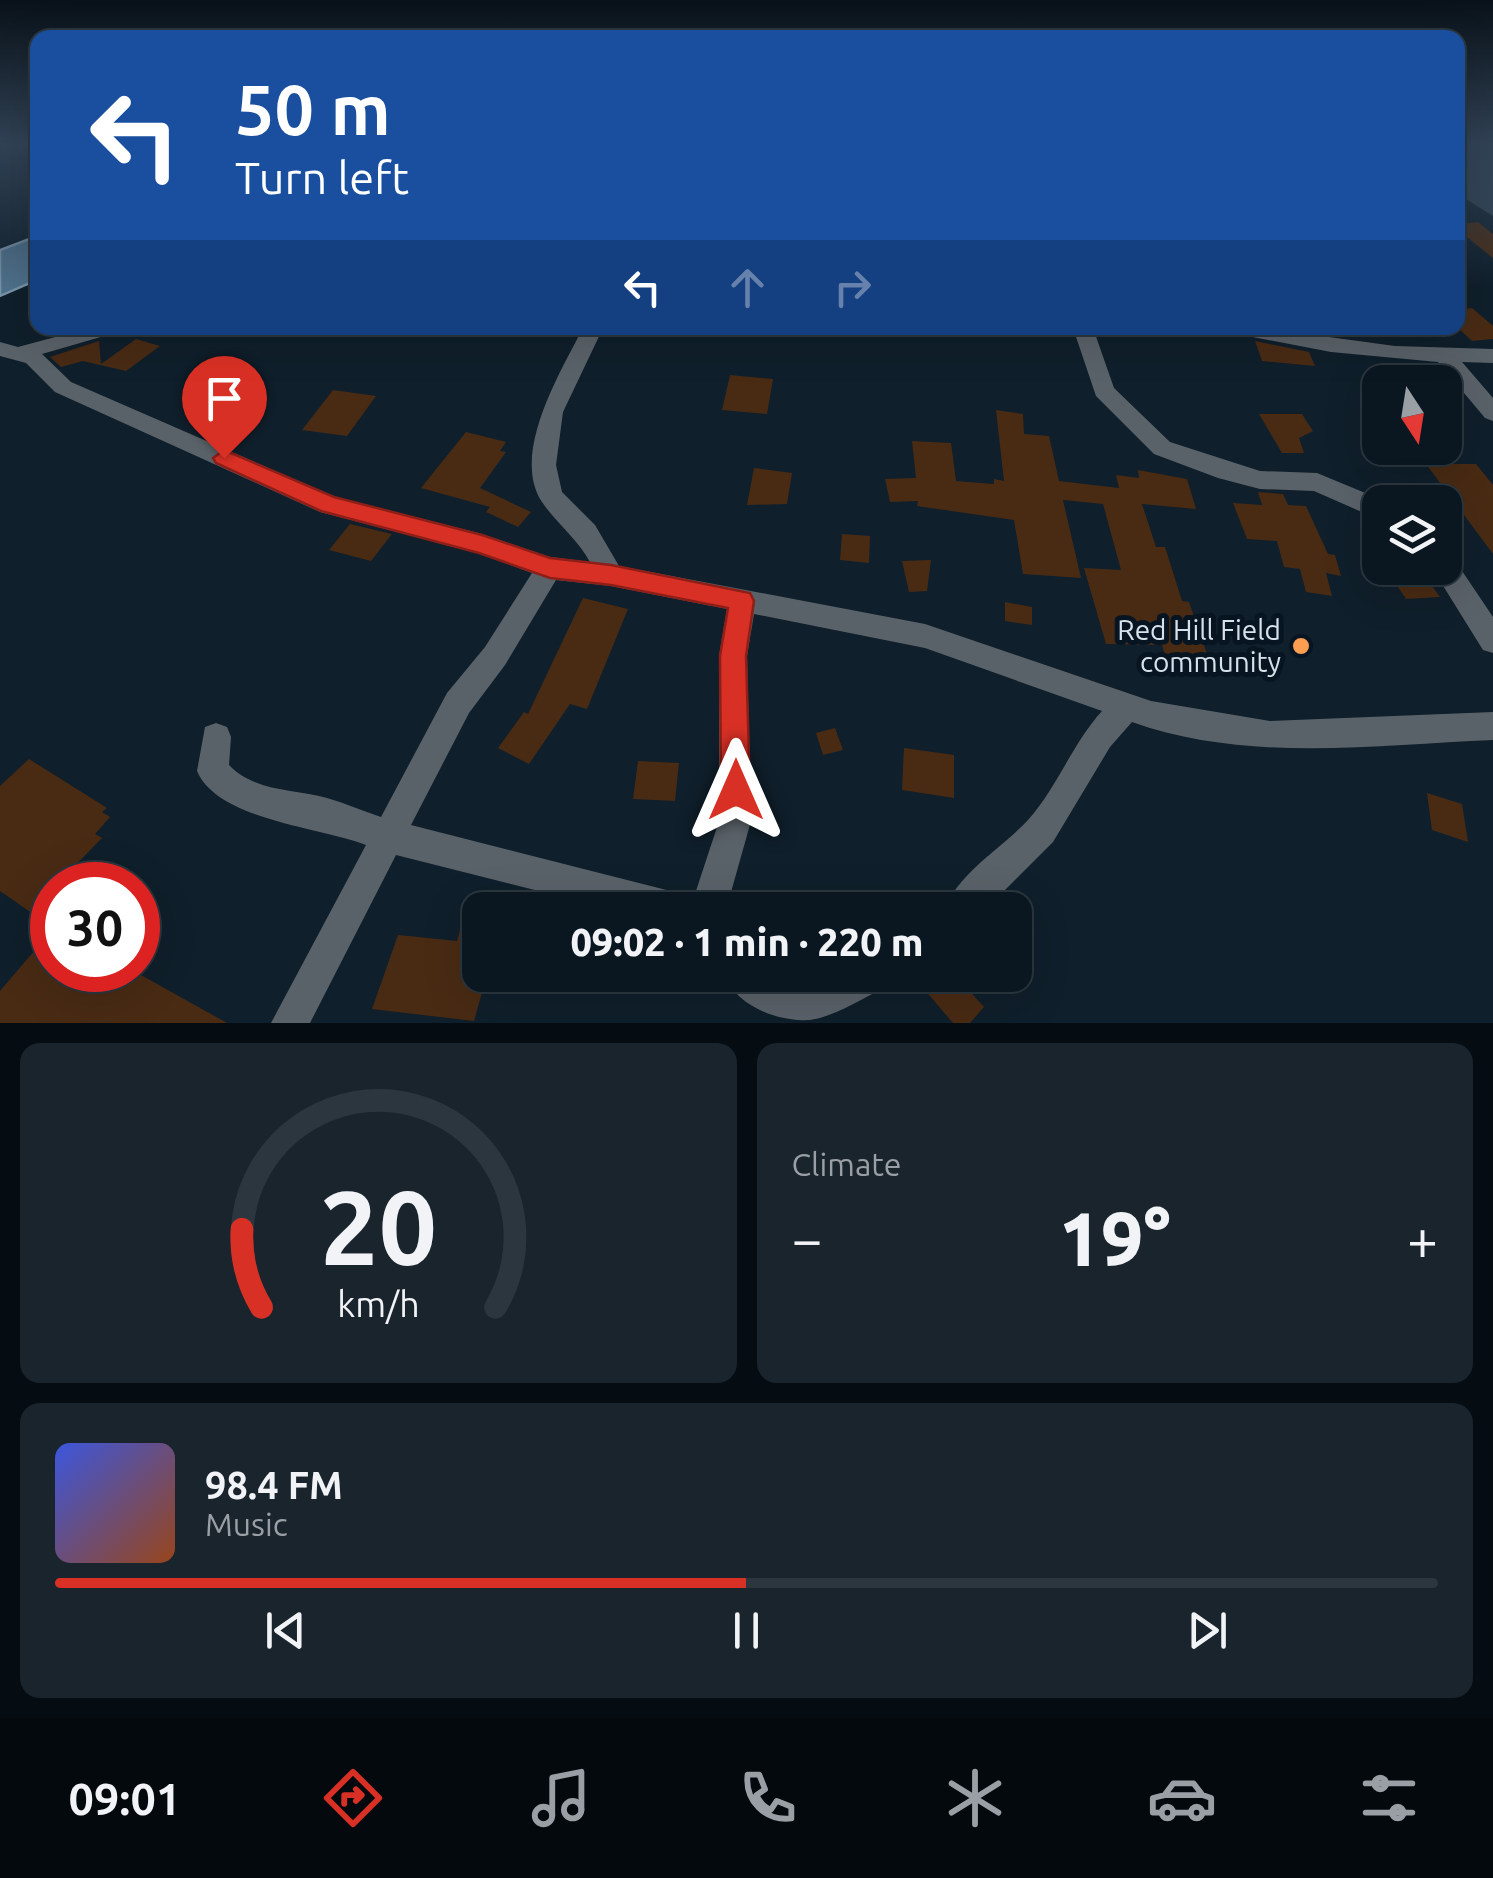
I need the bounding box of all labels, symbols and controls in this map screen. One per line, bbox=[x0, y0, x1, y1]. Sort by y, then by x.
icon: left bbox=[70, 70, 200, 200]
text: 50 m bbox=[235, 70, 391, 148]
text: Turn left bbox=[235, 152, 409, 203]
icon: left bbox=[615, 260, 670, 315]
icon: ahead bbox=[720, 260, 775, 315]
icon: right bbox=[825, 260, 880, 315]
pin bbox=[182, 356, 267, 459]
north arrow bbox=[1362, 365, 1462, 465]
map controls bbox=[1362, 365, 1462, 585]
icon: arrive bbox=[197, 371, 252, 426]
button: layers bbox=[1362, 485, 1462, 585]
place label: Red Hill Field community bbox=[1117, 614, 1281, 677]
marker: Red Hill Field community bbox=[1290, 635, 1312, 657]
position arrow bbox=[684, 738, 788, 842]
speed limit sign: 30 bbox=[30, 862, 160, 992]
text: 09:02 · 1 min · 220 m bbox=[570, 921, 924, 963]
text: Climate bbox=[792, 1146, 902, 1182]
text: 20 bbox=[320, 1168, 437, 1285]
text: 19° bbox=[1059, 1196, 1171, 1280]
text: − bbox=[792, 1208, 823, 1269]
text: + bbox=[1407, 1208, 1438, 1269]
text: km/h bbox=[337, 1284, 420, 1324]
text: 98.4 FM bbox=[205, 1464, 343, 1506]
text: Music bbox=[205, 1506, 288, 1542]
icon: previous bbox=[258, 1603, 313, 1658]
icon: pause bbox=[719, 1603, 774, 1658]
icon: next bbox=[1180, 1603, 1235, 1658]
icon: directions bbox=[318, 1763, 388, 1833]
icon: music bbox=[526, 1763, 596, 1833]
icon: phone bbox=[733, 1763, 803, 1833]
icon: climate bbox=[940, 1763, 1010, 1833]
icon: car bbox=[1147, 1763, 1217, 1833]
icon: filters bbox=[1354, 1763, 1424, 1833]
text: 09:01 bbox=[69, 1773, 181, 1824]

